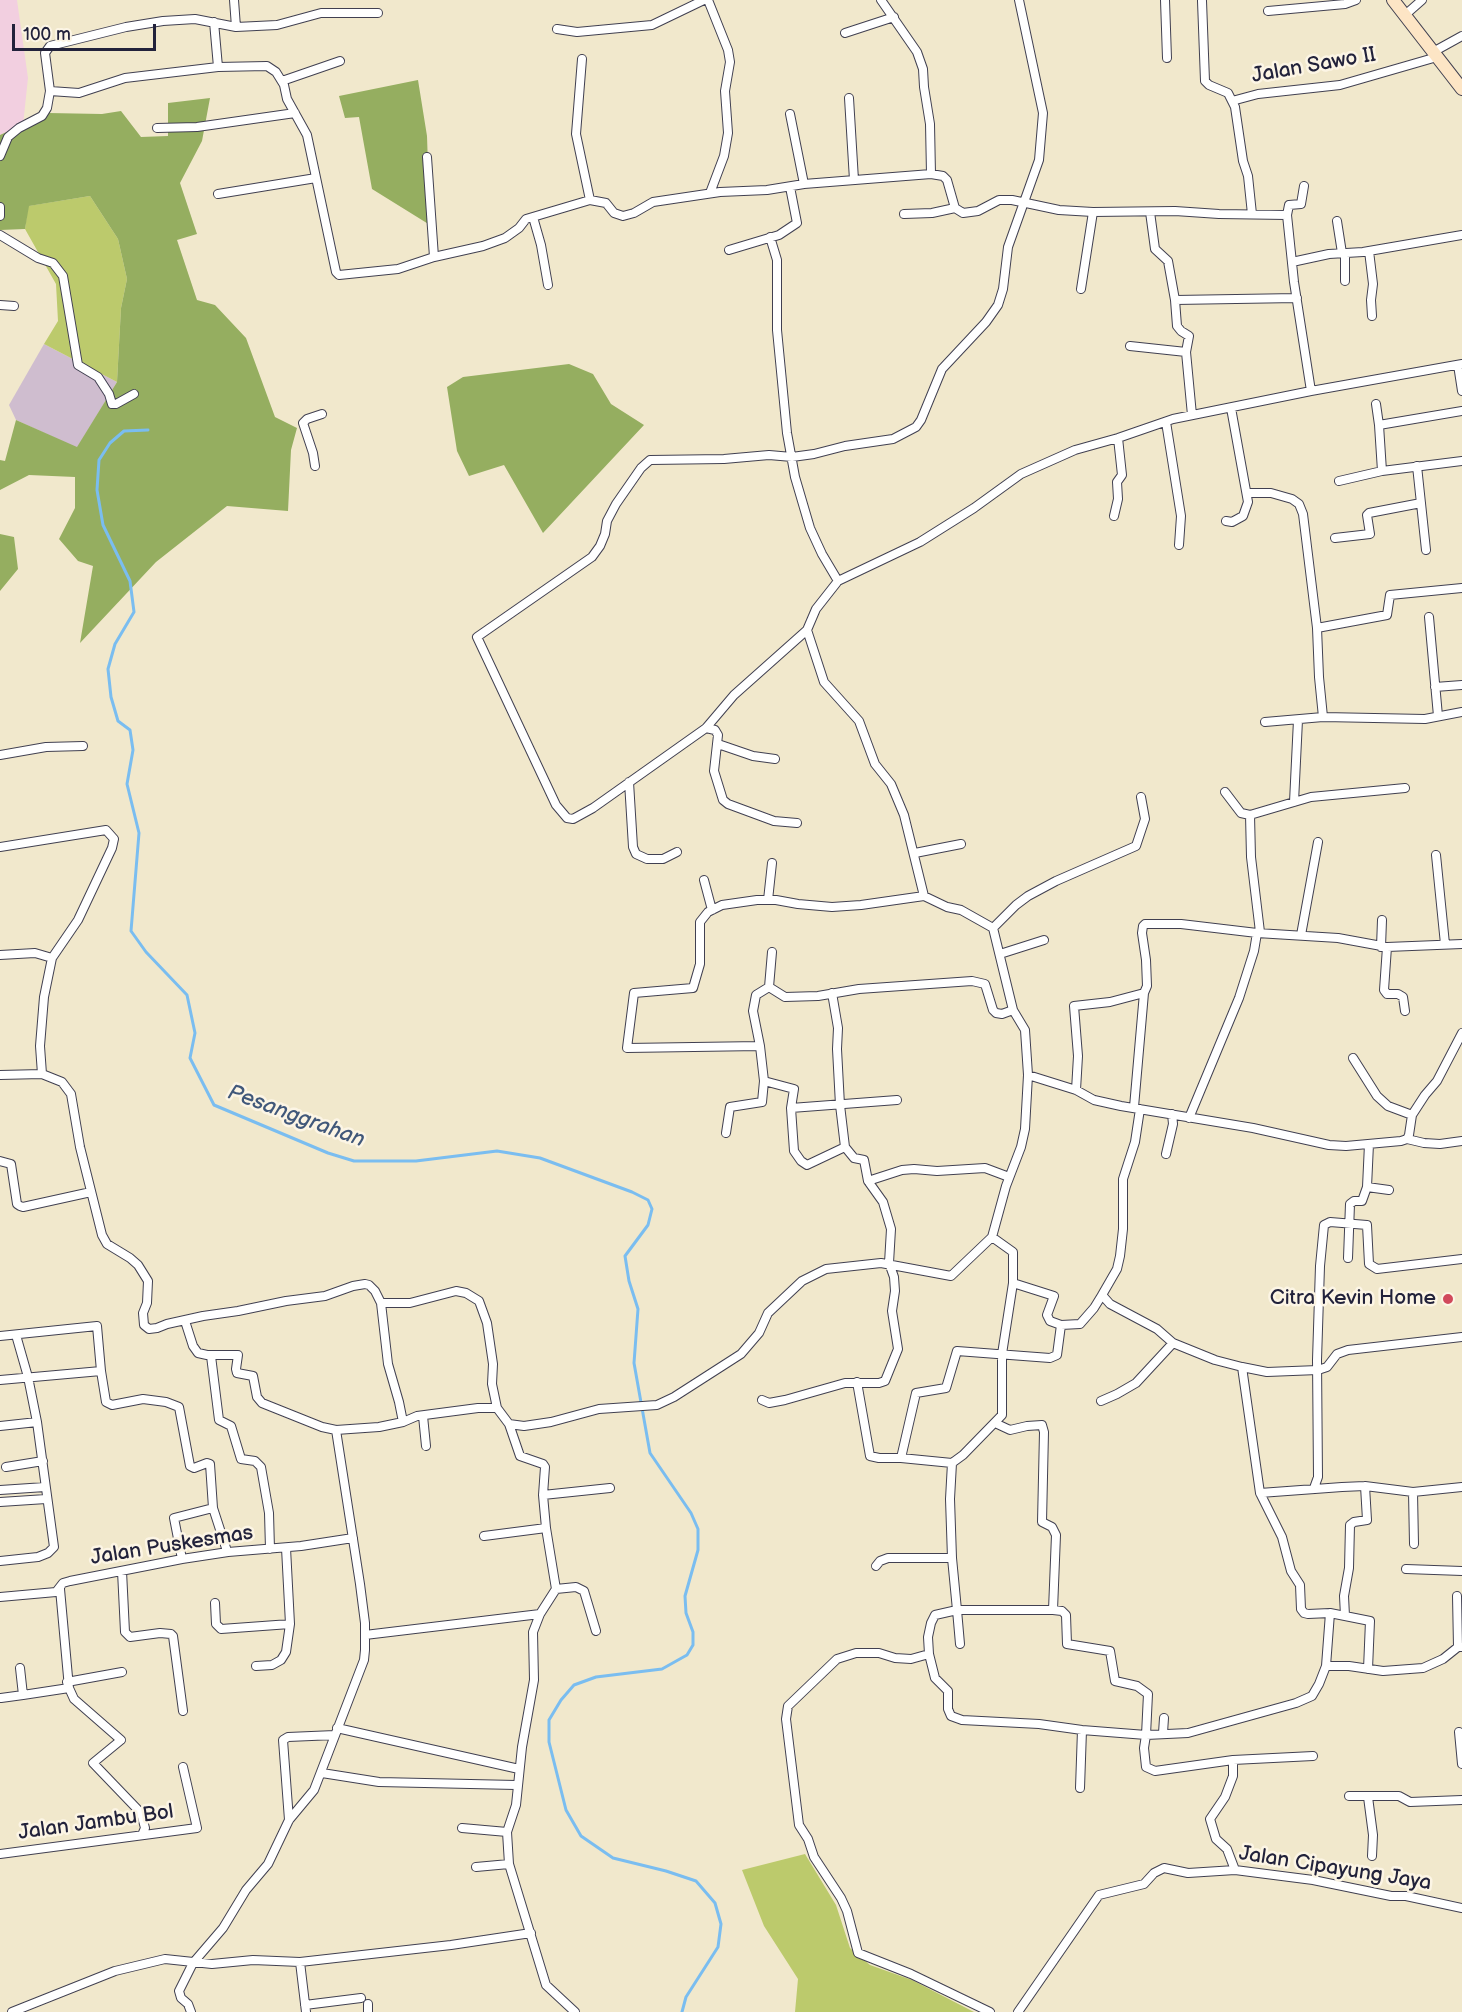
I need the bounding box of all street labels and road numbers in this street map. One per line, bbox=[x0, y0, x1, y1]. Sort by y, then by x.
street label: Jalan Sawo II bbox=[1250, 43, 1378, 89]
street label: Jalan Puskesmas bbox=[89, 1521, 255, 1571]
street label: Jalan Jambu Bol bbox=[17, 1800, 175, 1846]
street label: Jalan Cipayung Jaya bbox=[1237, 1841, 1433, 1897]

